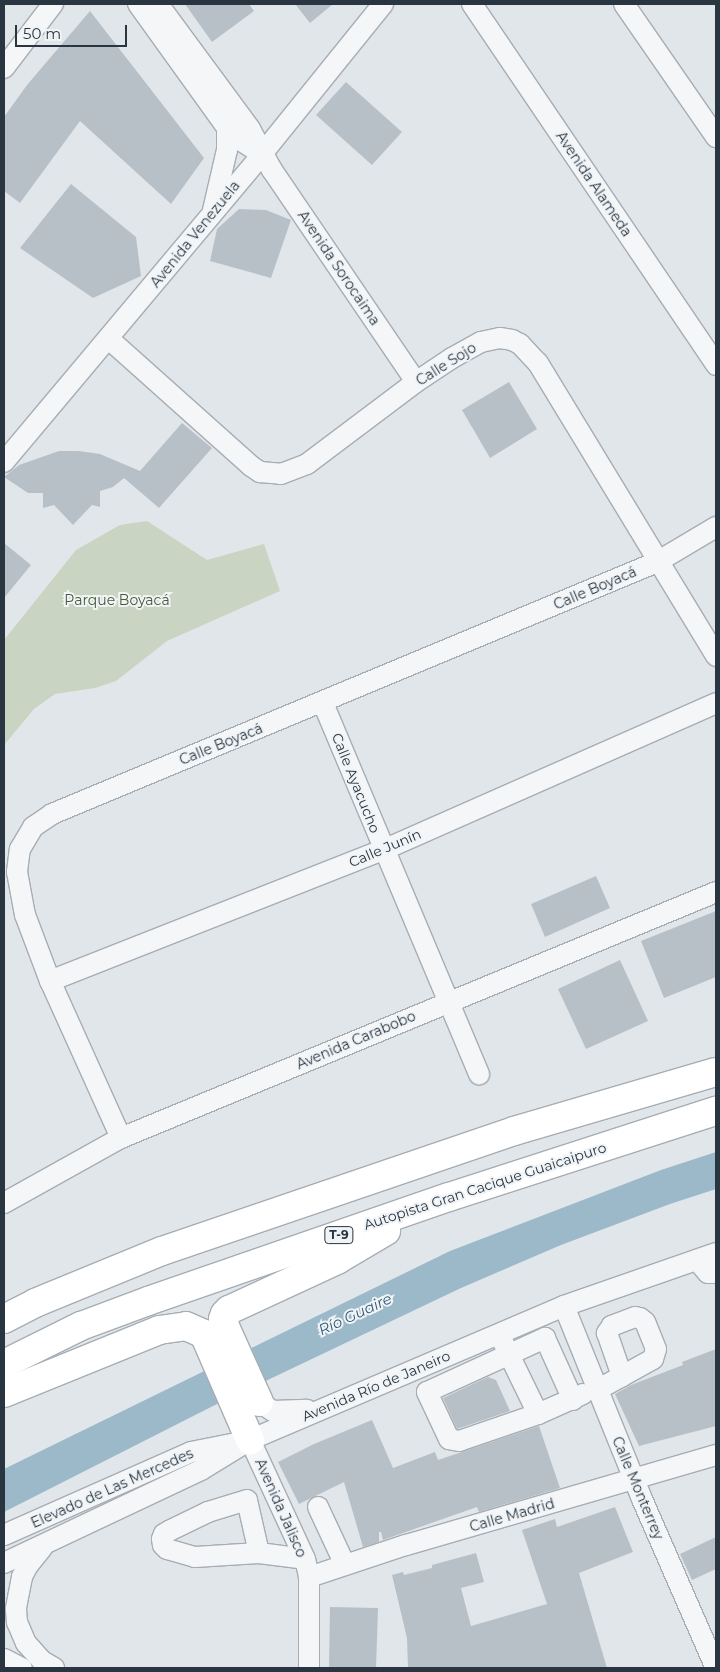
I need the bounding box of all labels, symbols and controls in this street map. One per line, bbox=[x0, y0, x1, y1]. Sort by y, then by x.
scale bar bbox=[18, 15, 130, 47]
text: 50 m bbox=[23, 24, 61, 43]
street label: Avenida Alameda bbox=[553, 128, 635, 240]
street label: Avenida Venezuela bbox=[147, 177, 243, 291]
street label: Avenida Sorocaima bbox=[294, 207, 384, 329]
street label: Calle Sojo bbox=[413, 339, 479, 389]
street label: Calle Boyacá bbox=[551, 563, 639, 613]
park label: Parque Boyacá bbox=[64, 592, 170, 608]
street label: Calle Boyacá bbox=[177, 720, 265, 768]
street label: Calle Ayacucho bbox=[328, 731, 384, 835]
street label: Calle Junín bbox=[346, 825, 424, 871]
street label: Avenida Carabobo bbox=[294, 1007, 418, 1073]
street label: Autopista Gran Cacique Guaicaipuro bbox=[362, 1139, 608, 1233]
road number: T-9 bbox=[324, 1226, 354, 1244]
water label: Río Guaire bbox=[315, 1289, 395, 1339]
street label: Avenida Río de Janeiro bbox=[299, 1347, 453, 1425]
street label: Calle Monterrey bbox=[609, 1434, 667, 1542]
street label: Elevado de Las Mercedes bbox=[28, 1445, 196, 1531]
street label: Avenida Jalisco bbox=[252, 1456, 310, 1560]
street label: Calle Madrid bbox=[468, 1495, 556, 1535]

